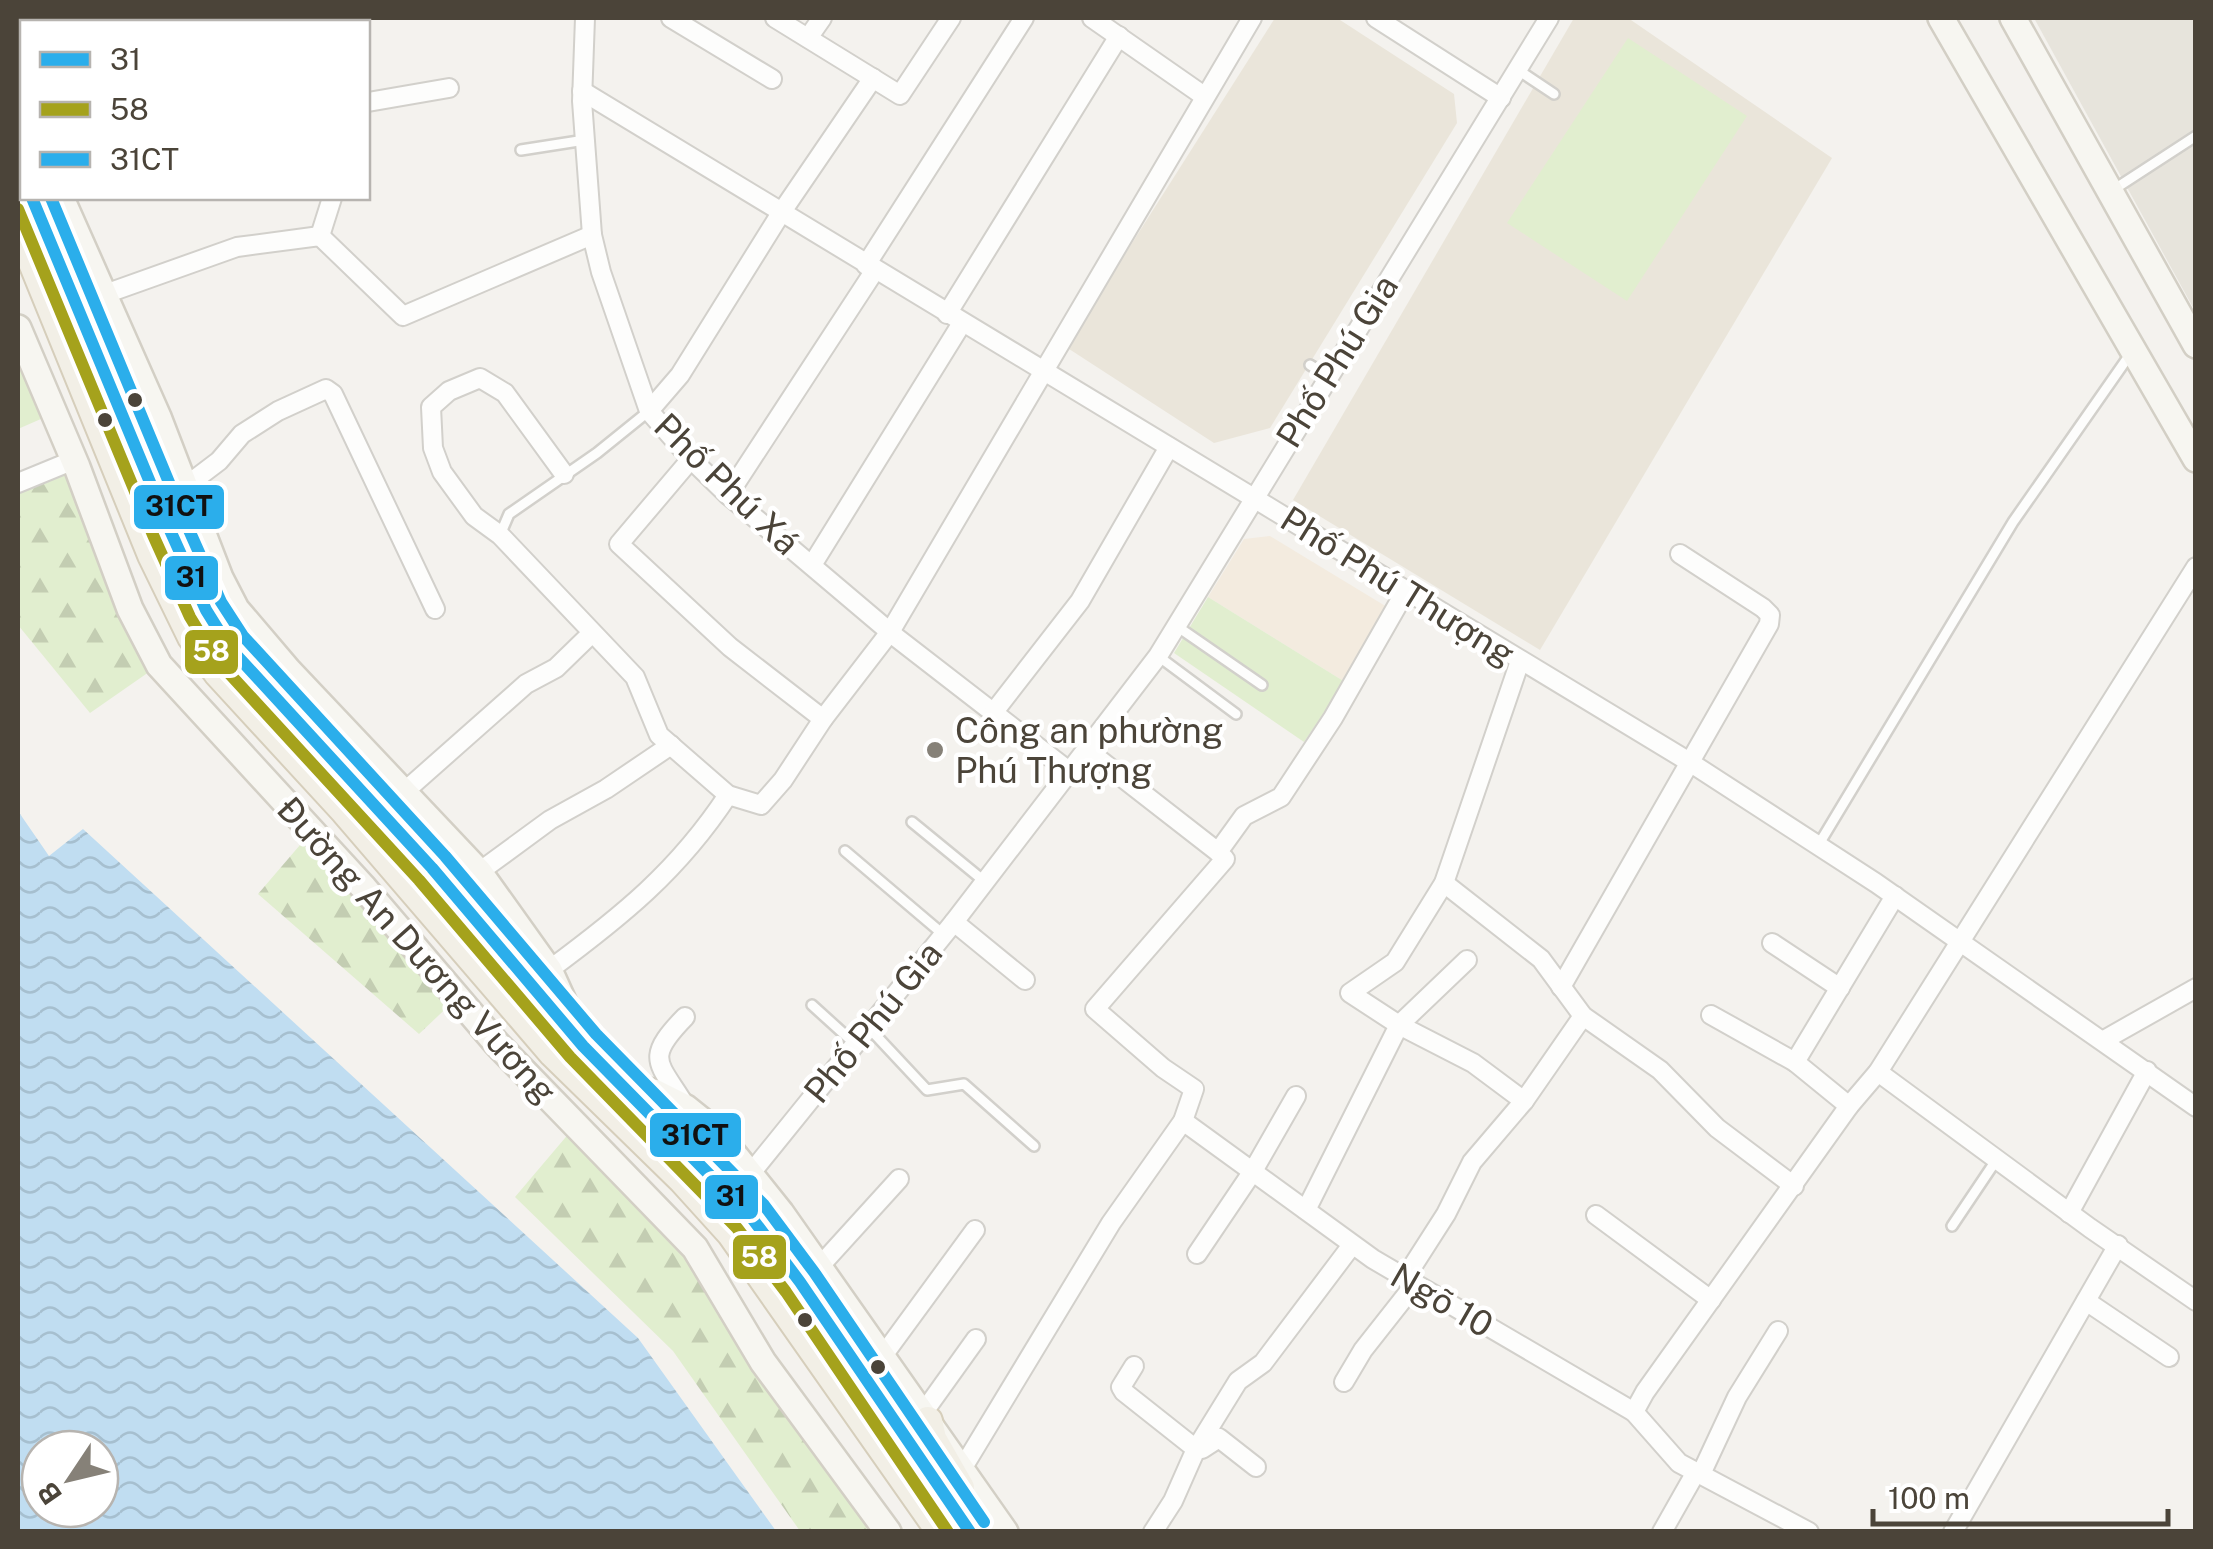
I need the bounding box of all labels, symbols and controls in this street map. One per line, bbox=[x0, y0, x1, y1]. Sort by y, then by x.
legend bbox=[20, 20, 370, 200]
text: 31 bbox=[110, 41, 141, 77]
text: 58 bbox=[110, 91, 149, 127]
text: 31CT bbox=[110, 141, 179, 177]
street label: Phố Phú Gia bbox=[1268, 267, 1406, 455]
unlabelled marker bbox=[125, 390, 145, 410]
street label: Phố Phú Xá bbox=[646, 405, 808, 563]
unlabelled marker bbox=[95, 410, 115, 430]
line badge: 31CT bbox=[132, 483, 226, 531]
text: 31CT bbox=[145, 489, 213, 522]
street label: Phố Phú Thượng bbox=[1274, 498, 1522, 674]
line badge: 31 bbox=[163, 554, 220, 602]
text: 31 bbox=[176, 560, 206, 593]
line badge: 58 bbox=[183, 628, 240, 676]
text: 58 bbox=[192, 634, 230, 667]
place label: Công an phường Phú Thượng bbox=[955, 710, 1224, 791]
marker: Công an phường Phú Thượng bbox=[924, 739, 946, 761]
street label: Đường An Dương Vương bbox=[269, 789, 565, 1111]
street label: Phố Phú Gia bbox=[796, 933, 950, 1111]
line badge: 31CT bbox=[648, 1111, 743, 1159]
text: 31CT bbox=[661, 1118, 729, 1151]
line badge: 31 bbox=[703, 1173, 760, 1221]
text: 31 bbox=[716, 1179, 746, 1212]
line badge: 58 bbox=[731, 1233, 788, 1281]
text: 58 bbox=[740, 1240, 778, 1273]
street label: Ngõ 10 bbox=[1384, 1254, 1500, 1346]
unlabelled marker bbox=[795, 1310, 815, 1330]
unlabelled marker bbox=[868, 1357, 888, 1377]
north arrow bbox=[20, 1429, 120, 1529]
scale bar bbox=[1873, 1464, 2168, 1526]
text: B bbox=[30, 1476, 68, 1511]
text: 100 m bbox=[1888, 1480, 1970, 1516]

